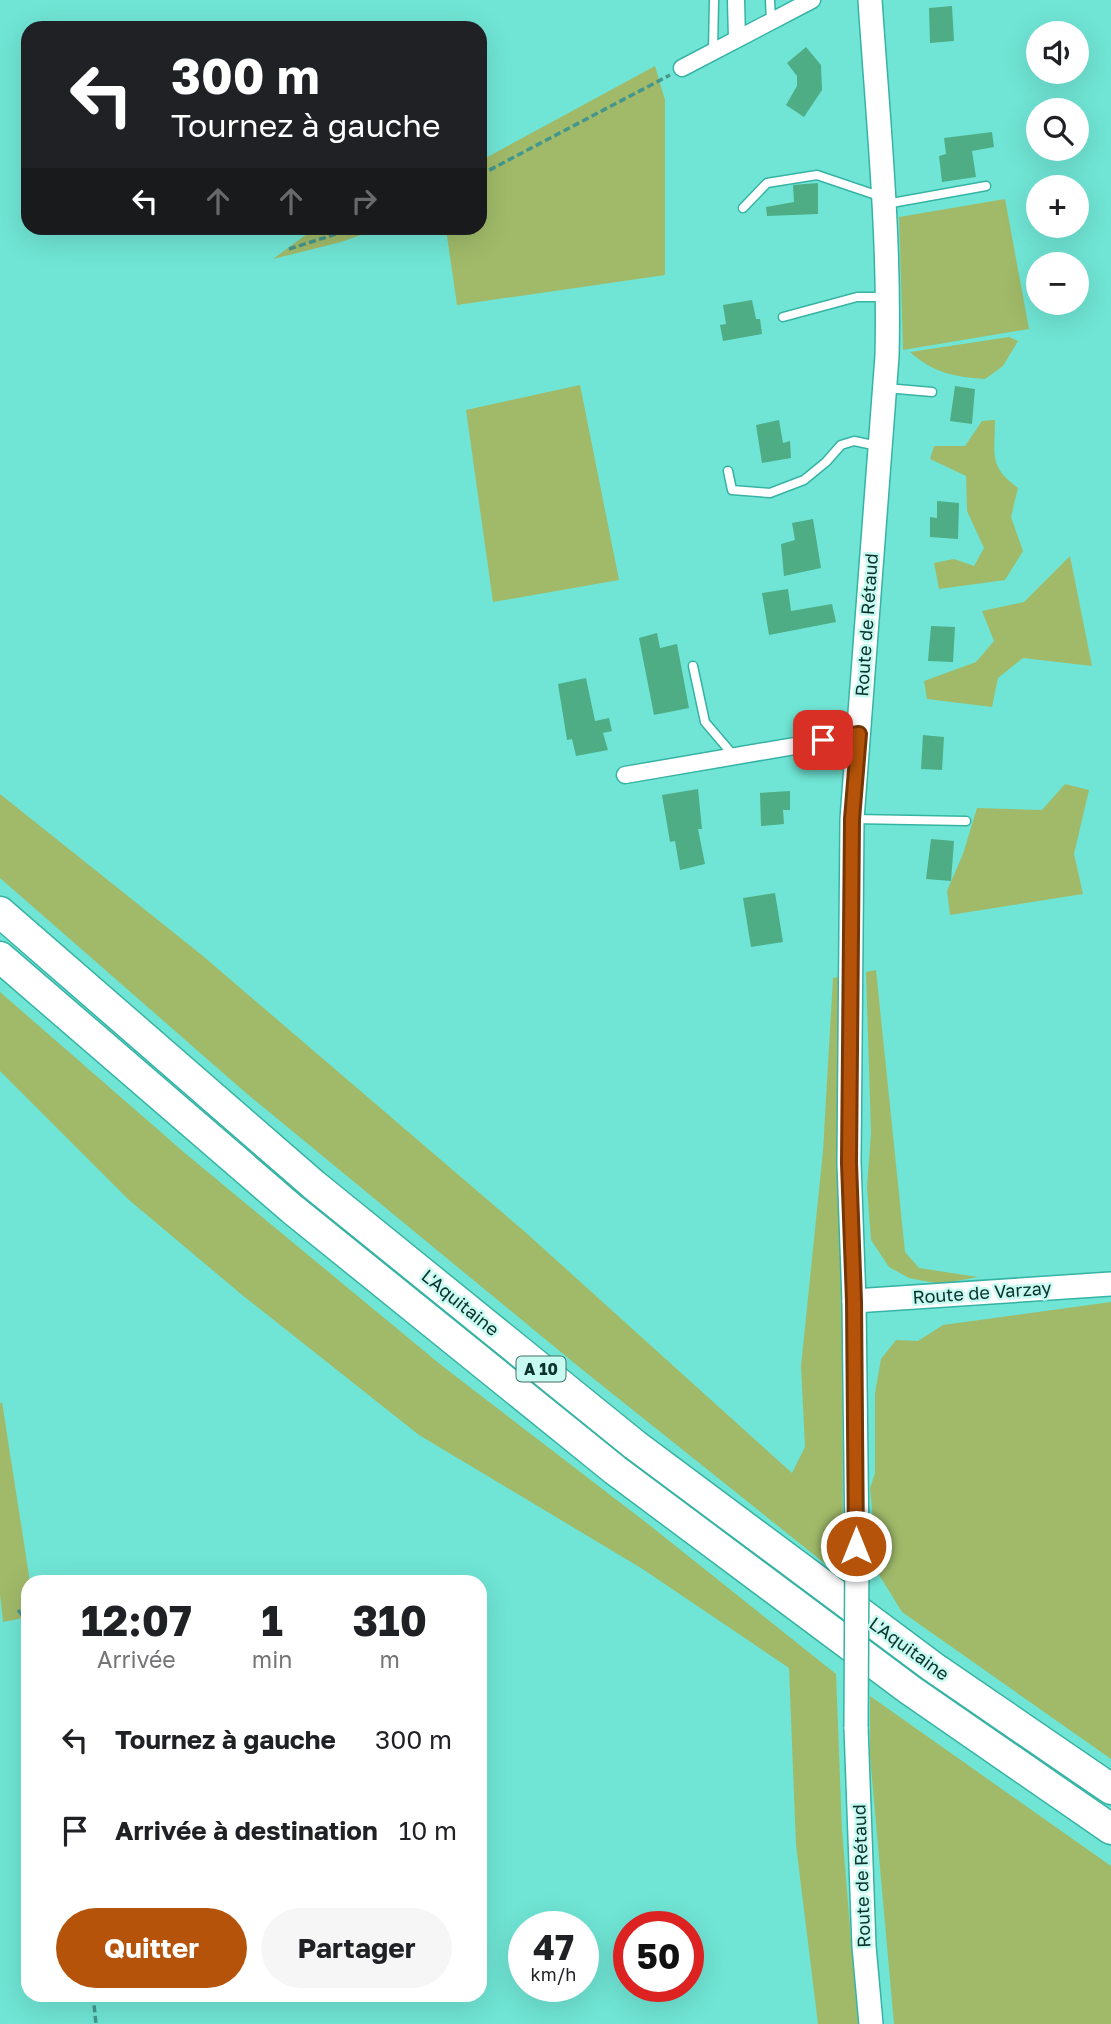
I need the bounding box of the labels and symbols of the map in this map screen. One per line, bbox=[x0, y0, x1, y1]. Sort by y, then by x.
street label: Route de Rétaud bbox=[850, 552, 882, 697]
pin bbox=[793, 710, 853, 770]
street label: L'Aquitaine bbox=[417, 1264, 504, 1340]
street label: Route de Varzay bbox=[912, 1276, 1052, 1308]
road number: A 10 bbox=[516, 1357, 566, 1382]
position arrow bbox=[819, 1509, 893, 1583]
street label: L'Aquitaine bbox=[865, 1612, 954, 1685]
street label: Route de Rétaud bbox=[847, 1804, 875, 1948]
speed limit sign: 50 bbox=[613, 1911, 704, 2002]

